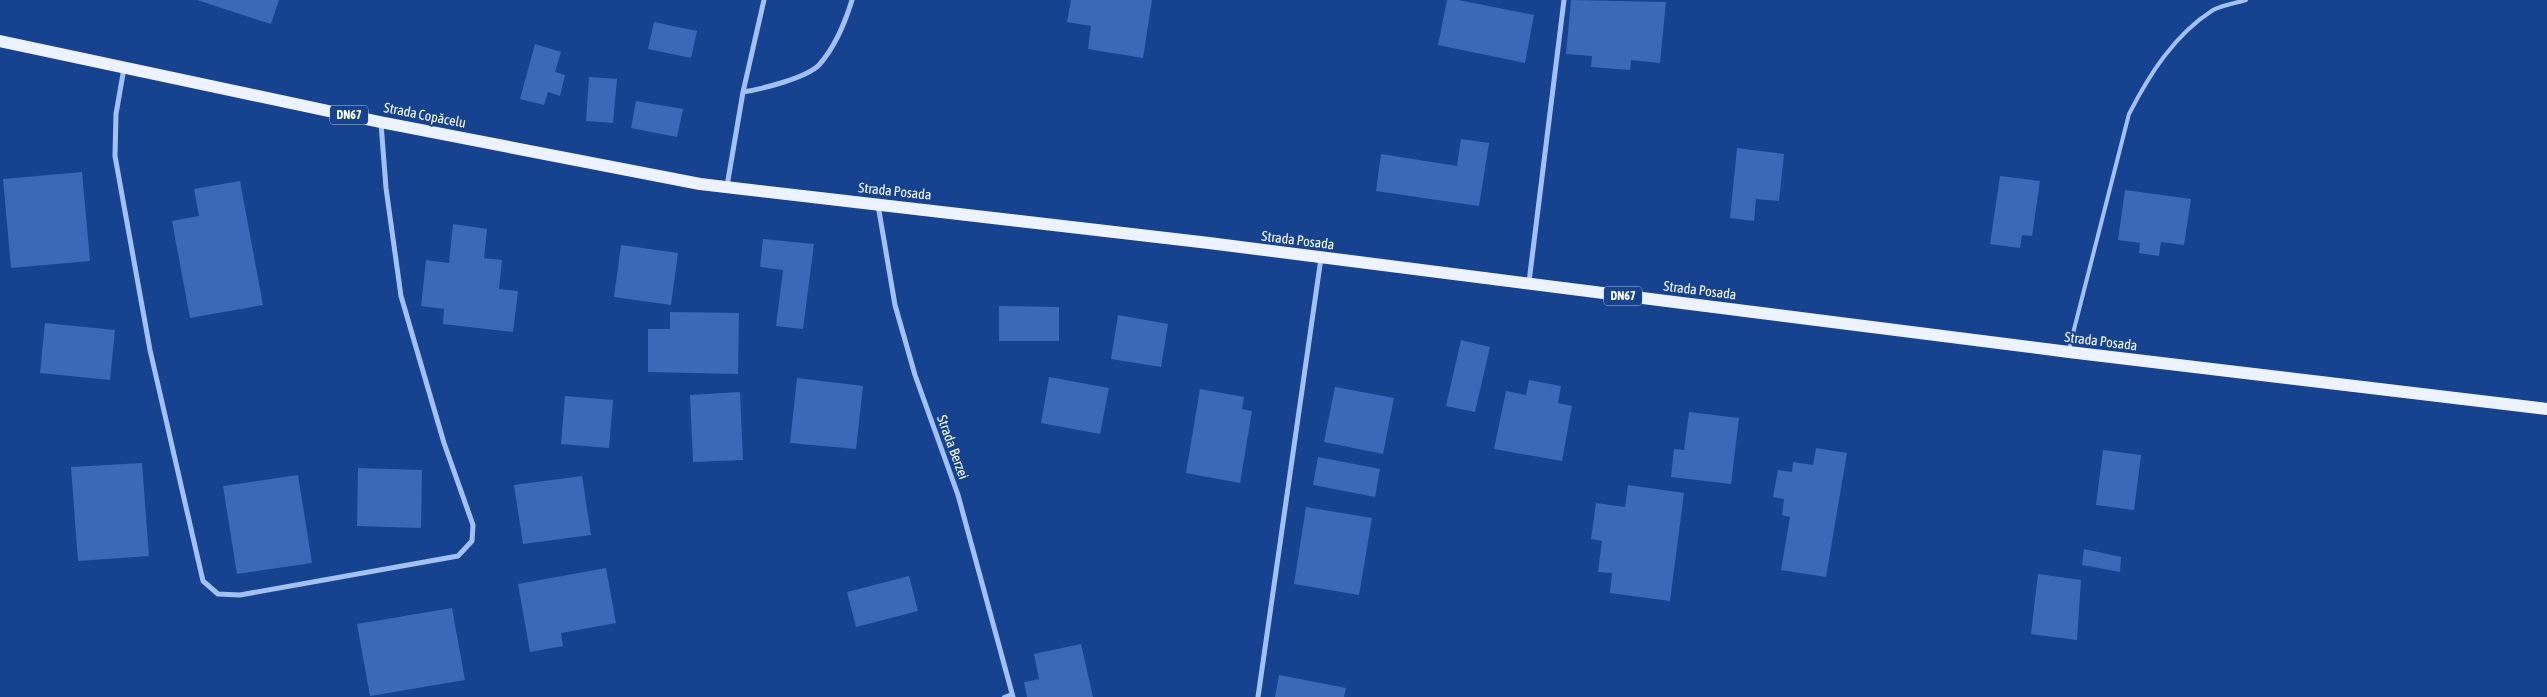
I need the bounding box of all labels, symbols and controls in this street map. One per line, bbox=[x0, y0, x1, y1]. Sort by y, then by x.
street label: Strada Copăcelu bbox=[383, 99, 467, 131]
road number: DN67 bbox=[330, 106, 368, 124]
street label: Strada Posada bbox=[858, 179, 932, 203]
street label: Strada Posada bbox=[1261, 228, 1335, 252]
street label: Strada Posada bbox=[1663, 278, 1737, 302]
road number: DN67 bbox=[1604, 286, 1642, 306]
street label: Strada Posada bbox=[2064, 329, 2138, 353]
street label: Strada Berzei bbox=[934, 413, 972, 481]

